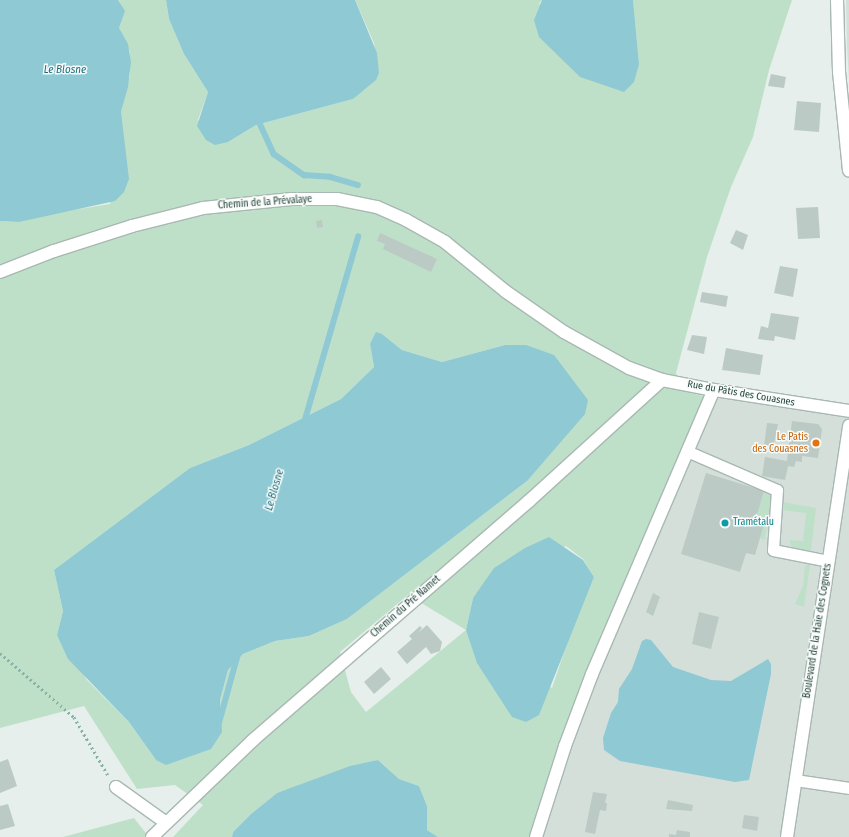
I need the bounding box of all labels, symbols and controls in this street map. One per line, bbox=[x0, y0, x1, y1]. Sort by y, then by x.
water label: Le Blosne bbox=[44, 63, 86, 77]
street label: Chemin de la Prévalaye bbox=[217, 194, 313, 212]
street label: Rue du Pâtis des Couasnes bbox=[686, 379, 796, 409]
place label: Le Patis des Couasnes bbox=[752, 431, 808, 454]
marker: Le Patis des Couasnes bbox=[811, 438, 821, 448]
water label: Le Blosne bbox=[263, 468, 287, 512]
place label: Tramétalu bbox=[733, 517, 774, 529]
marker: Tramétalu bbox=[720, 518, 730, 528]
street label: Boulevard de la Haie des Cognets bbox=[801, 563, 835, 699]
street label: Chemin du Pré Namet bbox=[369, 573, 443, 641]

